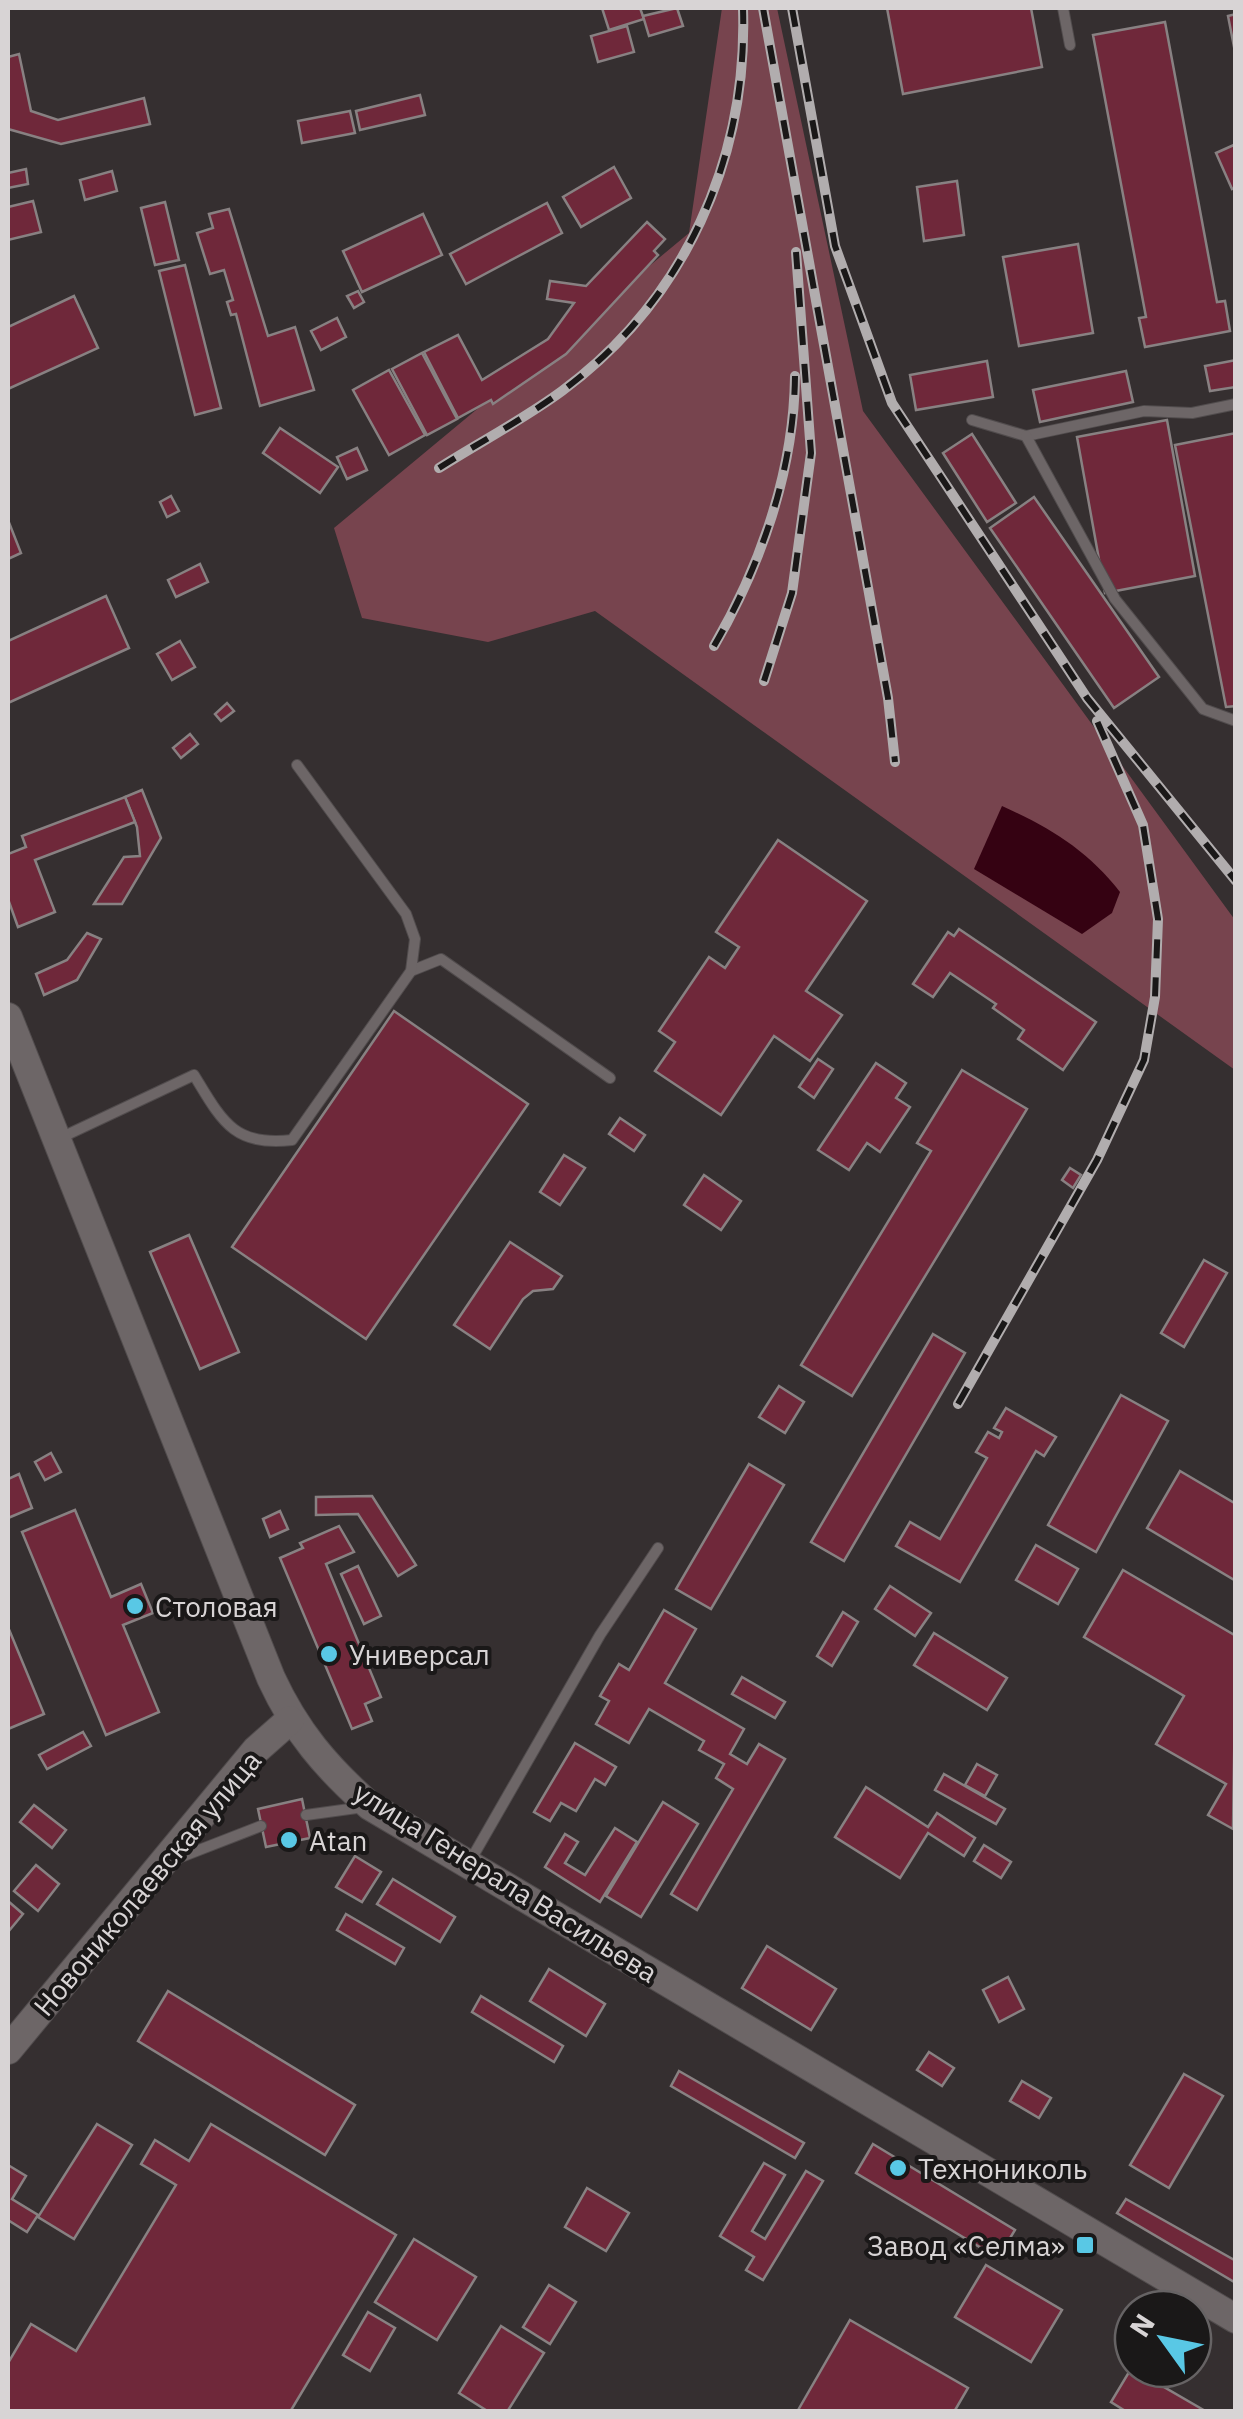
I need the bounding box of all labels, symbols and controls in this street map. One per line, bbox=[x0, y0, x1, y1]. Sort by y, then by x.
place label: Столовая bbox=[155, 1588, 278, 1625]
marker: Столовая bbox=[124, 1595, 146, 1617]
place label: Универсал bbox=[349, 1636, 490, 1673]
marker: Универсал bbox=[318, 1643, 340, 1665]
street label: Новониколаевская улица bbox=[25, 1743, 269, 2023]
street label: улица Генерала Васильева bbox=[347, 1773, 665, 1991]
place label: Atan bbox=[309, 1822, 368, 1859]
marker: Atan bbox=[278, 1829, 300, 1851]
place label: Технониколь bbox=[918, 2150, 1087, 2187]
marker: Технониколь bbox=[887, 2157, 909, 2179]
place label: Завод «Селма» bbox=[867, 2227, 1065, 2264]
marker: Завод «Селма» bbox=[1074, 2234, 1096, 2256]
north arrow bbox=[1113, 2289, 1213, 2389]
text: N bbox=[1121, 2307, 1163, 2344]

